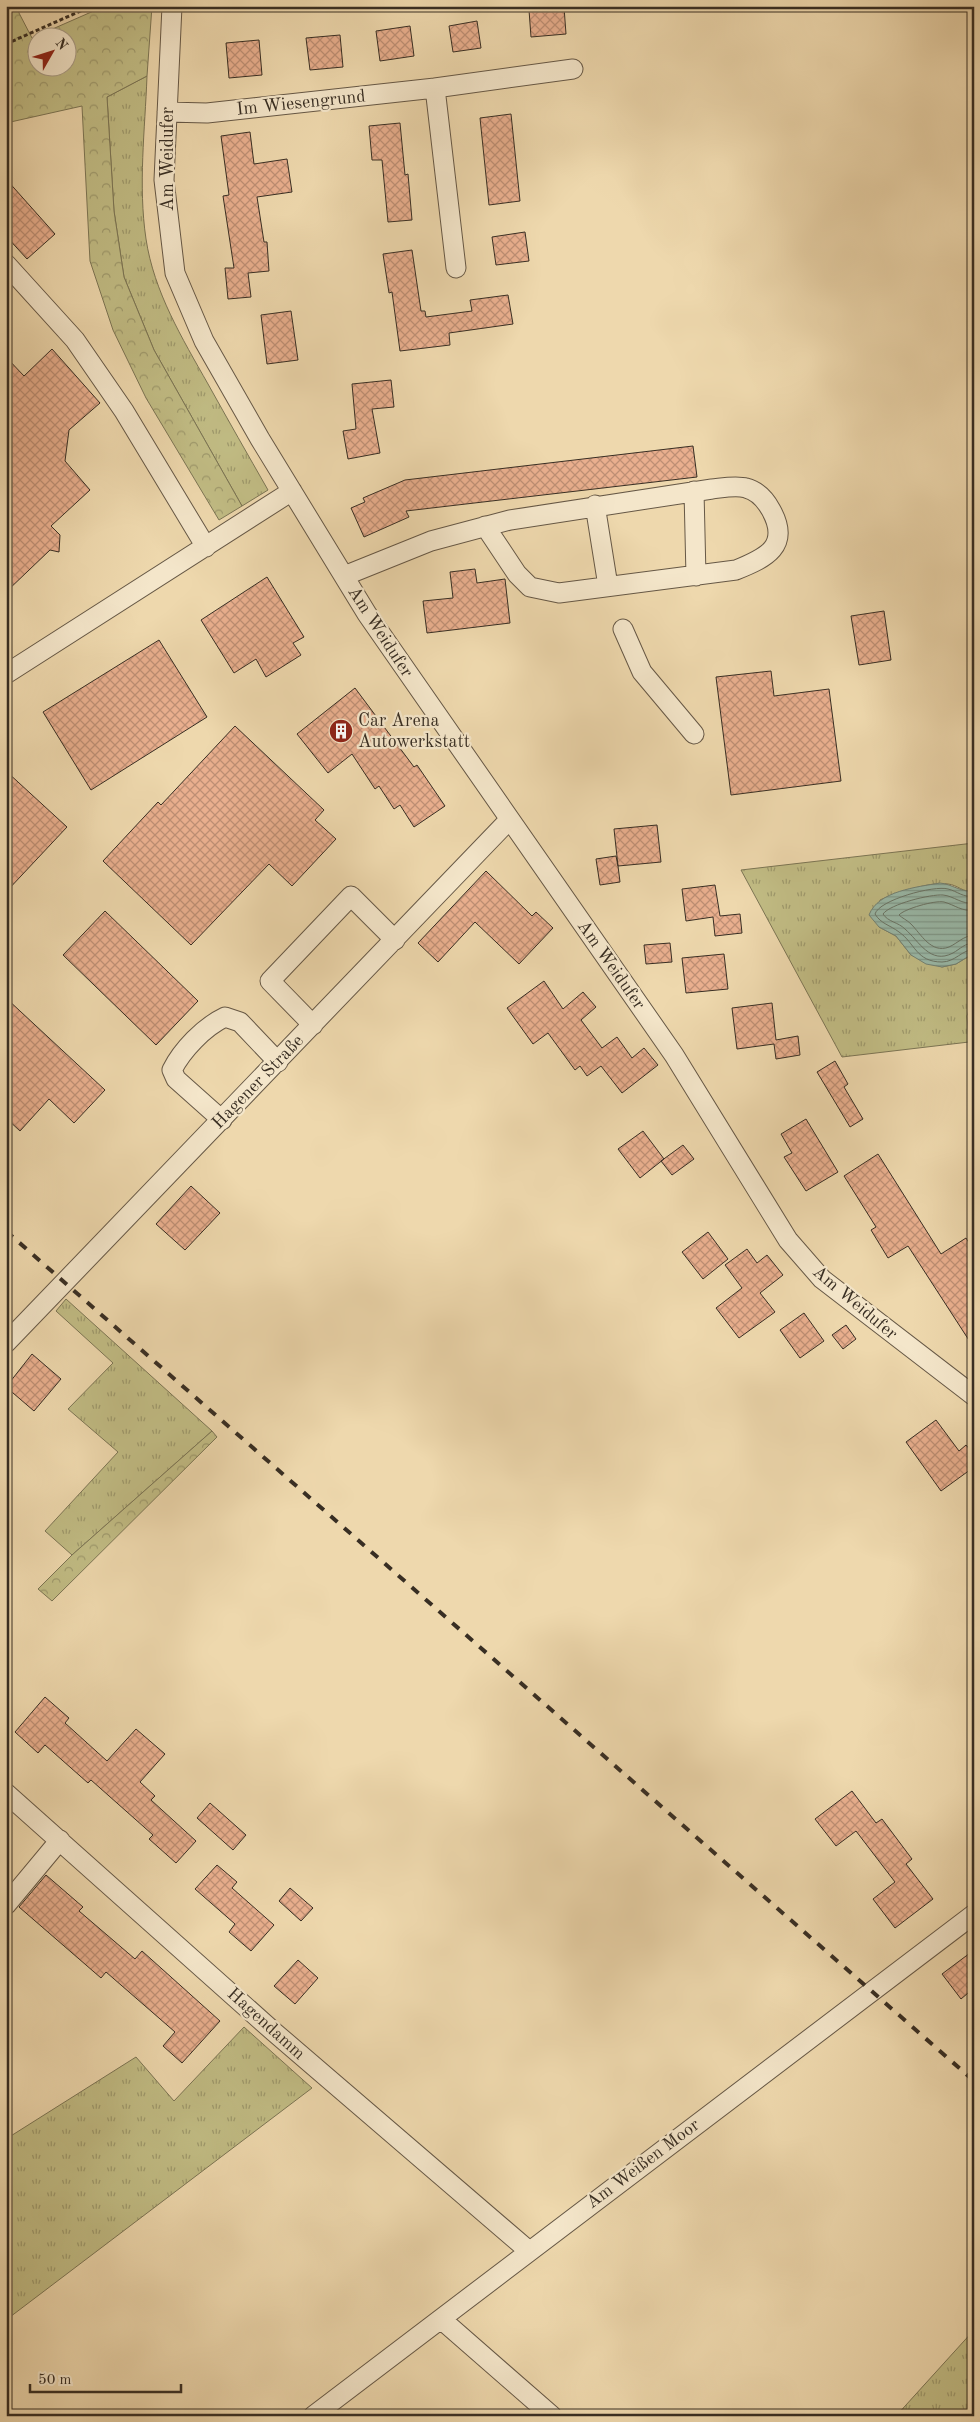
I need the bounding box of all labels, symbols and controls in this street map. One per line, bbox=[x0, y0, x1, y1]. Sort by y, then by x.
north arrow bbox=[28, 28, 78, 78]
text: N bbox=[53, 36, 70, 53]
street label: Im Wiesengrund bbox=[236, 87, 366, 119]
street label: Am Weidufer bbox=[159, 106, 177, 211]
street label: Am Weidufer bbox=[344, 583, 416, 681]
place label: Car Arena Autowerkstatt bbox=[358, 712, 470, 751]
building icon: Car Arena Autowerkstatt bbox=[328, 718, 354, 744]
street label: Am Weidufer bbox=[574, 917, 649, 1013]
street label: Hagener Straße bbox=[209, 1032, 307, 1132]
street label: Am Weidufer bbox=[809, 1263, 901, 1344]
street label: Hagendamm bbox=[224, 1985, 308, 2063]
street label: Am Weißen Moor bbox=[583, 2115, 703, 2212]
scale bar bbox=[30, 2362, 181, 2394]
text: 50 m bbox=[38, 2373, 72, 2388]

